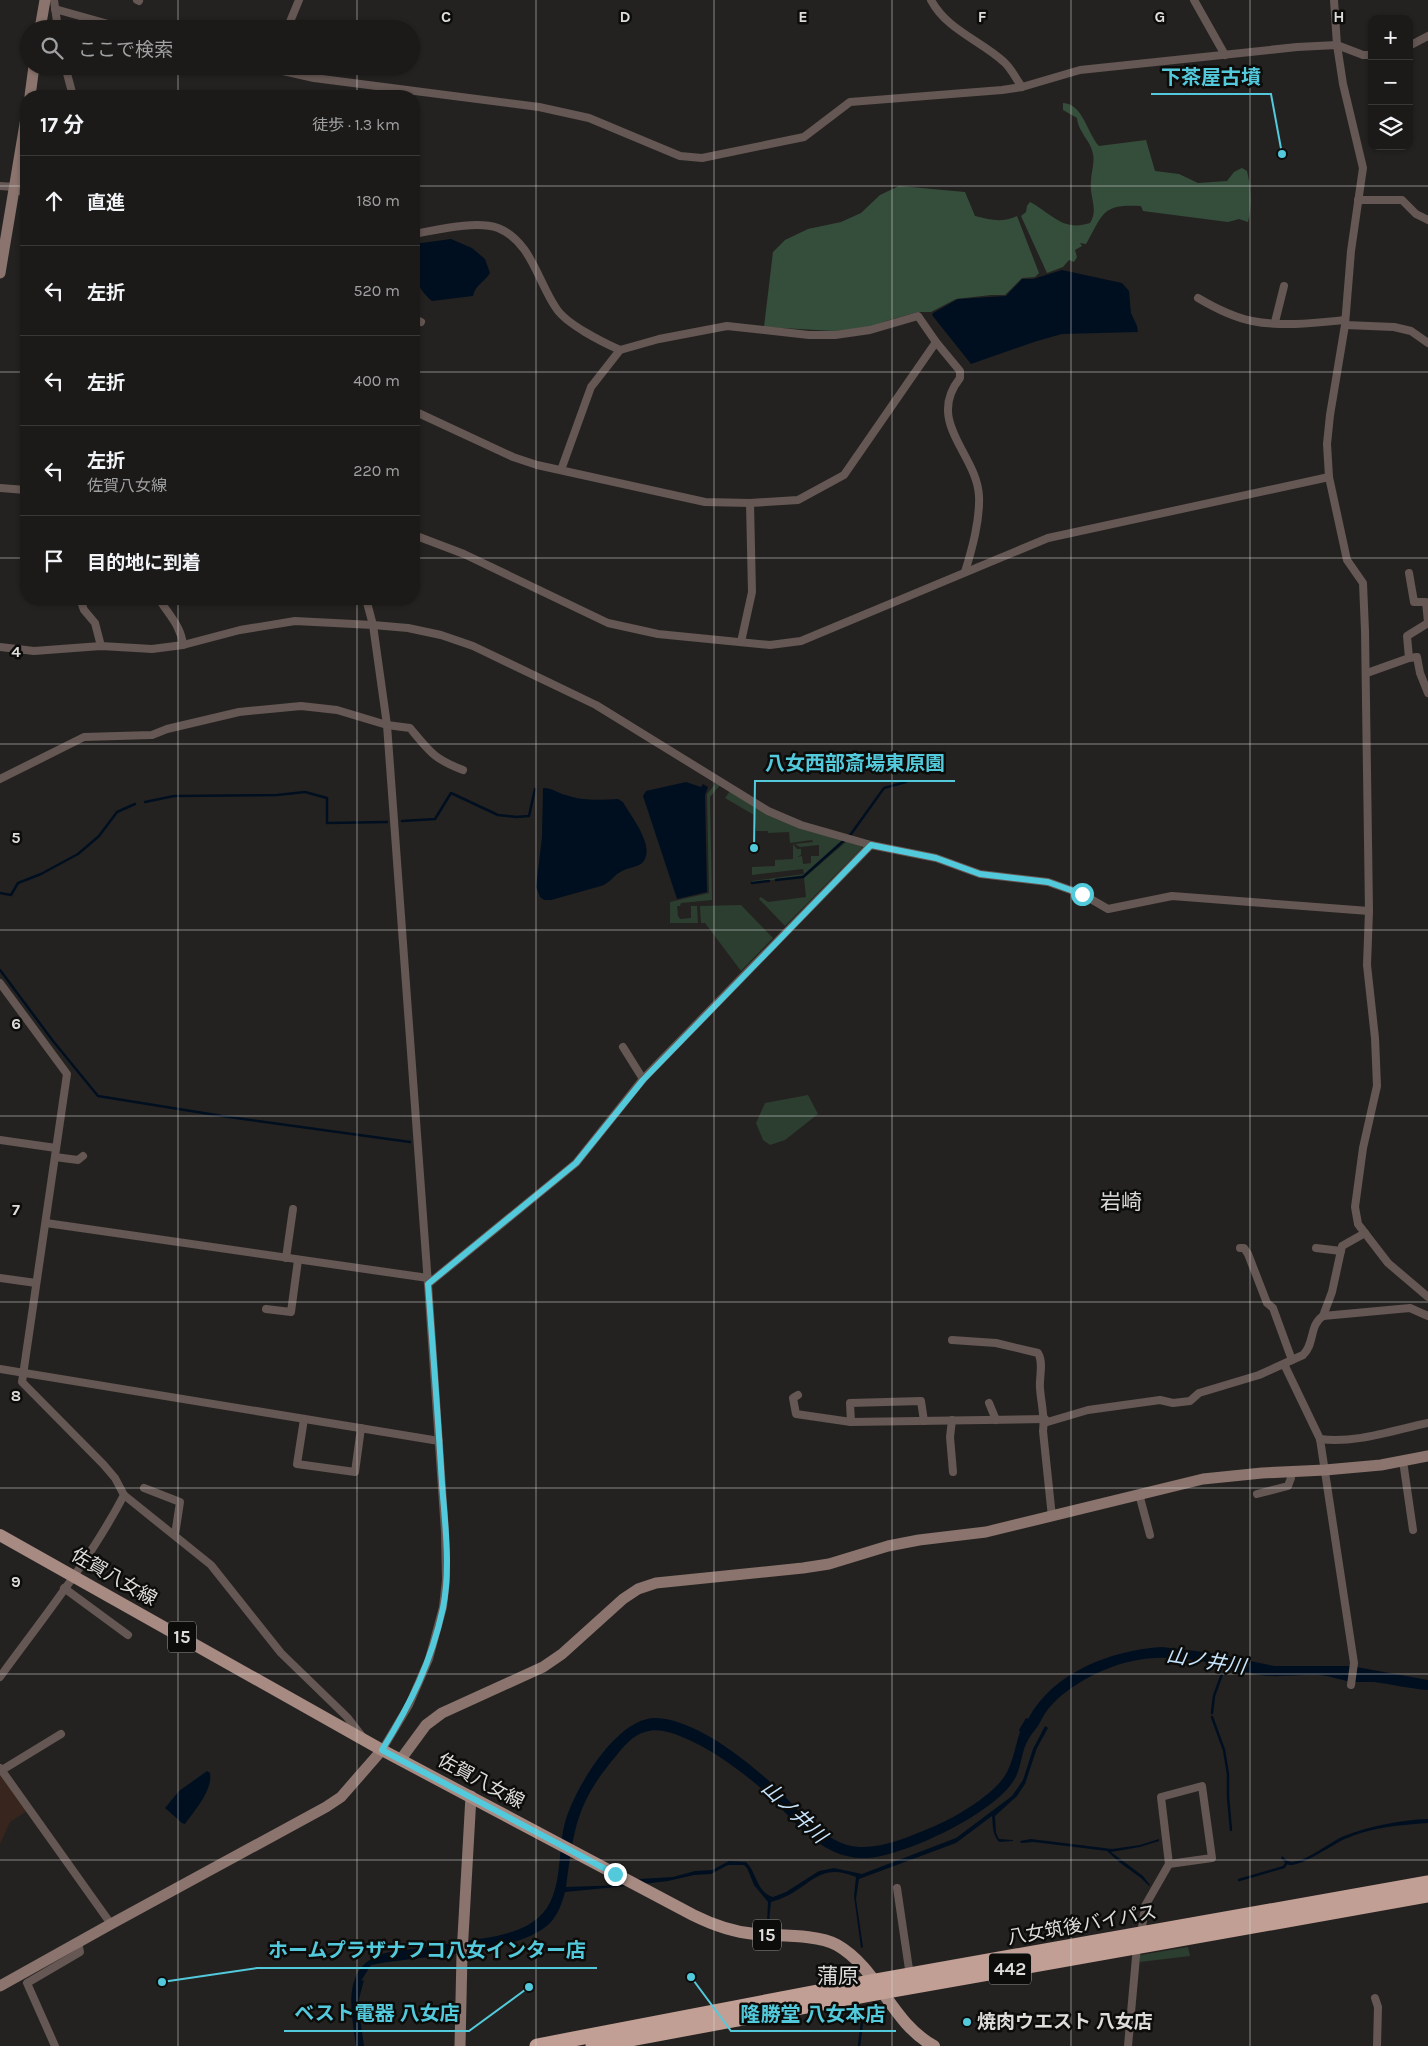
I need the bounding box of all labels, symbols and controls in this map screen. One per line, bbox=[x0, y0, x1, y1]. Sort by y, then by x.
text: C bbox=[441, 7, 451, 26]
text: D bbox=[620, 7, 631, 26]
text: E bbox=[798, 7, 808, 26]
text: F bbox=[978, 7, 987, 26]
text: G bbox=[1155, 7, 1165, 26]
text: H bbox=[1333, 7, 1345, 26]
map controls bbox=[1368, 15, 1413, 150]
button: + bbox=[1368, 15, 1413, 60]
search box bbox=[20, 20, 420, 75]
icon: search bbox=[38, 34, 66, 62]
text: ここで検索 bbox=[78, 39, 173, 61]
callout: 下茶屋古墳 bbox=[1151, 59, 1271, 94]
button: − bbox=[1368, 60, 1413, 105]
text: 下茶屋古墳 bbox=[1161, 66, 1261, 89]
button: layers bbox=[1368, 105, 1413, 150]
text: 17 分 bbox=[40, 113, 84, 137]
text: 徒歩 · 1.3 km bbox=[312, 115, 400, 134]
icon: ahead bbox=[40, 187, 68, 215]
text: 180 m bbox=[357, 191, 400, 210]
text: 直進 bbox=[87, 192, 125, 214]
icon: left bbox=[40, 277, 68, 305]
text: 520 m bbox=[353, 281, 400, 300]
text: 左折 bbox=[87, 282, 125, 304]
icon: left bbox=[40, 367, 68, 395]
text: 400 m bbox=[353, 371, 400, 390]
text: 左折 bbox=[87, 372, 125, 394]
text: 左折 bbox=[87, 450, 125, 472]
icon: left bbox=[40, 457, 68, 485]
text: 220 m bbox=[353, 461, 400, 480]
text: 佐賀八女線 bbox=[87, 476, 167, 495]
icon: arrive bbox=[40, 547, 68, 575]
text: 目的地に到着 bbox=[87, 552, 201, 574]
text: 4 bbox=[11, 642, 21, 661]
callout: 八女西部斎場東原園 bbox=[755, 746, 955, 781]
text: 八女西部斎場東原園 bbox=[765, 752, 945, 775]
text: 5 bbox=[11, 828, 21, 847]
route start bbox=[1071, 883, 1094, 906]
text: 6 bbox=[11, 1014, 21, 1033]
district label: 岩崎 bbox=[1100, 1190, 1142, 1214]
text: 7 bbox=[12, 1200, 20, 1219]
text: 8 bbox=[11, 1386, 21, 1405]
street label: 佐賀八女線 bbox=[67, 1544, 161, 1610]
text: 9 bbox=[11, 1572, 21, 1591]
road number: 15 bbox=[168, 1621, 196, 1652]
water label: 山ノ井川 bbox=[1165, 1643, 1249, 1679]
street label: 佐賀八女線 bbox=[434, 1749, 528, 1813]
water label: 山ノ井川 bbox=[757, 1776, 833, 1849]
route end bbox=[604, 1863, 627, 1886]
street label: 八女筑後バイパス bbox=[1005, 1901, 1159, 1949]
road number: 15 bbox=[753, 1920, 781, 1950]
callout: ホームプラザナフコ八女インター店 bbox=[257, 1933, 597, 1968]
text: ホームプラザナフコ八女インター店 bbox=[268, 1939, 586, 1962]
road number: 442 bbox=[989, 1954, 1031, 1985]
district label: 蒲原 bbox=[817, 1964, 859, 1988]
callout: ベスト電器 八女店 bbox=[284, 1996, 469, 2031]
callout: 隆勝堂 八女本店 bbox=[731, 1996, 896, 2031]
text: ベスト電器 八女店 bbox=[294, 2002, 460, 2025]
text: 隆勝堂 八女本店 bbox=[740, 2003, 886, 2026]
place label: 焼肉ウエスト 八女店 bbox=[977, 2011, 1153, 2033]
marker: 焼肉ウエスト 八女店 bbox=[961, 2016, 973, 2028]

